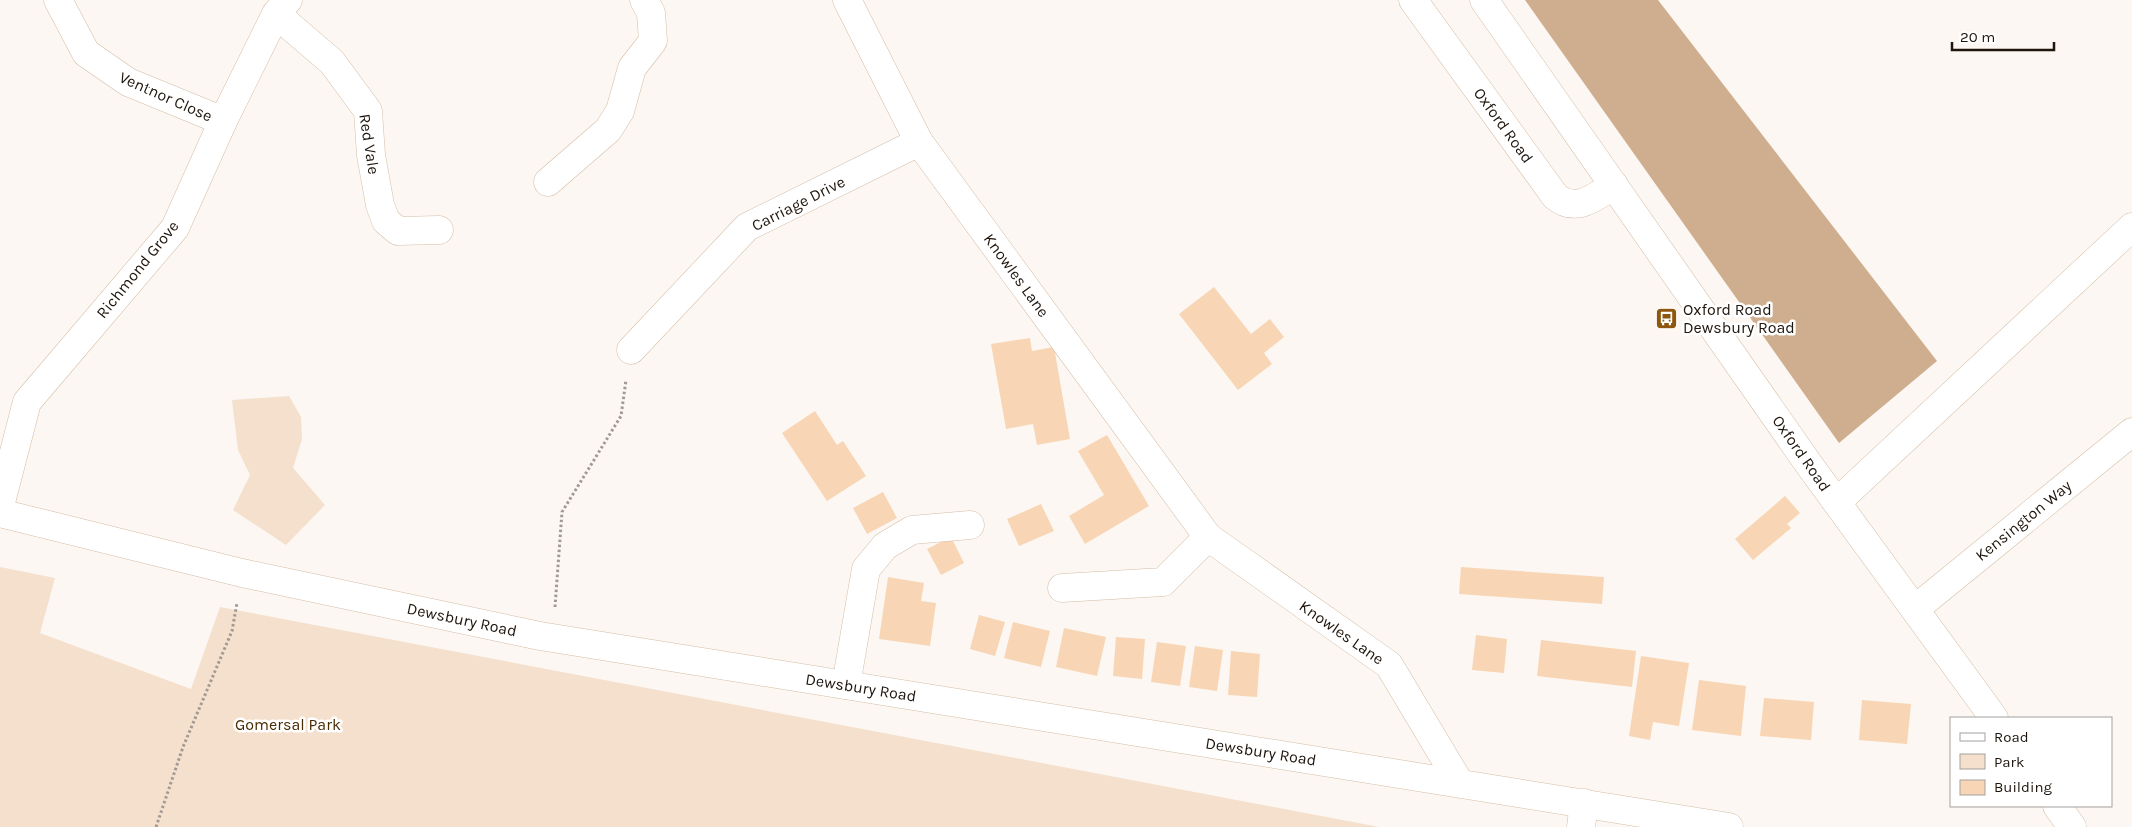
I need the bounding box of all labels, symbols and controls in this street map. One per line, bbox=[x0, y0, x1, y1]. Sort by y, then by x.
scale bar bbox=[1952, 20, 2054, 52]
text: 20 m bbox=[1960, 28, 1995, 46]
street label: Ventnor Close bbox=[116, 67, 215, 125]
street label: Oxford Road bbox=[1470, 84, 1537, 167]
street label: Red Vale bbox=[355, 112, 384, 176]
street label: Carriage Drive bbox=[748, 172, 848, 235]
street label: Richmond Grove bbox=[92, 217, 183, 322]
street label: Knowles Lane bbox=[980, 230, 1053, 321]
place label: Oxford Road Dewsbury Road bbox=[1683, 300, 1795, 337]
bus stop icon: Oxford Road Dewsbury Road bbox=[1655, 306, 1679, 330]
street label: Oxford Road bbox=[1768, 412, 1835, 495]
street label: Kensington Way bbox=[1972, 476, 2075, 565]
street label: Knowles Lane bbox=[1296, 596, 1388, 669]
street label: Dewsbury Road bbox=[405, 599, 519, 640]
street label: Dewsbury Road bbox=[804, 669, 918, 706]
park label: Gomersal Park bbox=[235, 715, 341, 734]
legend bbox=[1950, 717, 2112, 807]
text: Road bbox=[1994, 728, 2029, 746]
street label: Dewsbury Road bbox=[1204, 733, 1318, 770]
text: Park bbox=[1994, 753, 2024, 771]
text: Building bbox=[1994, 778, 2052, 796]

